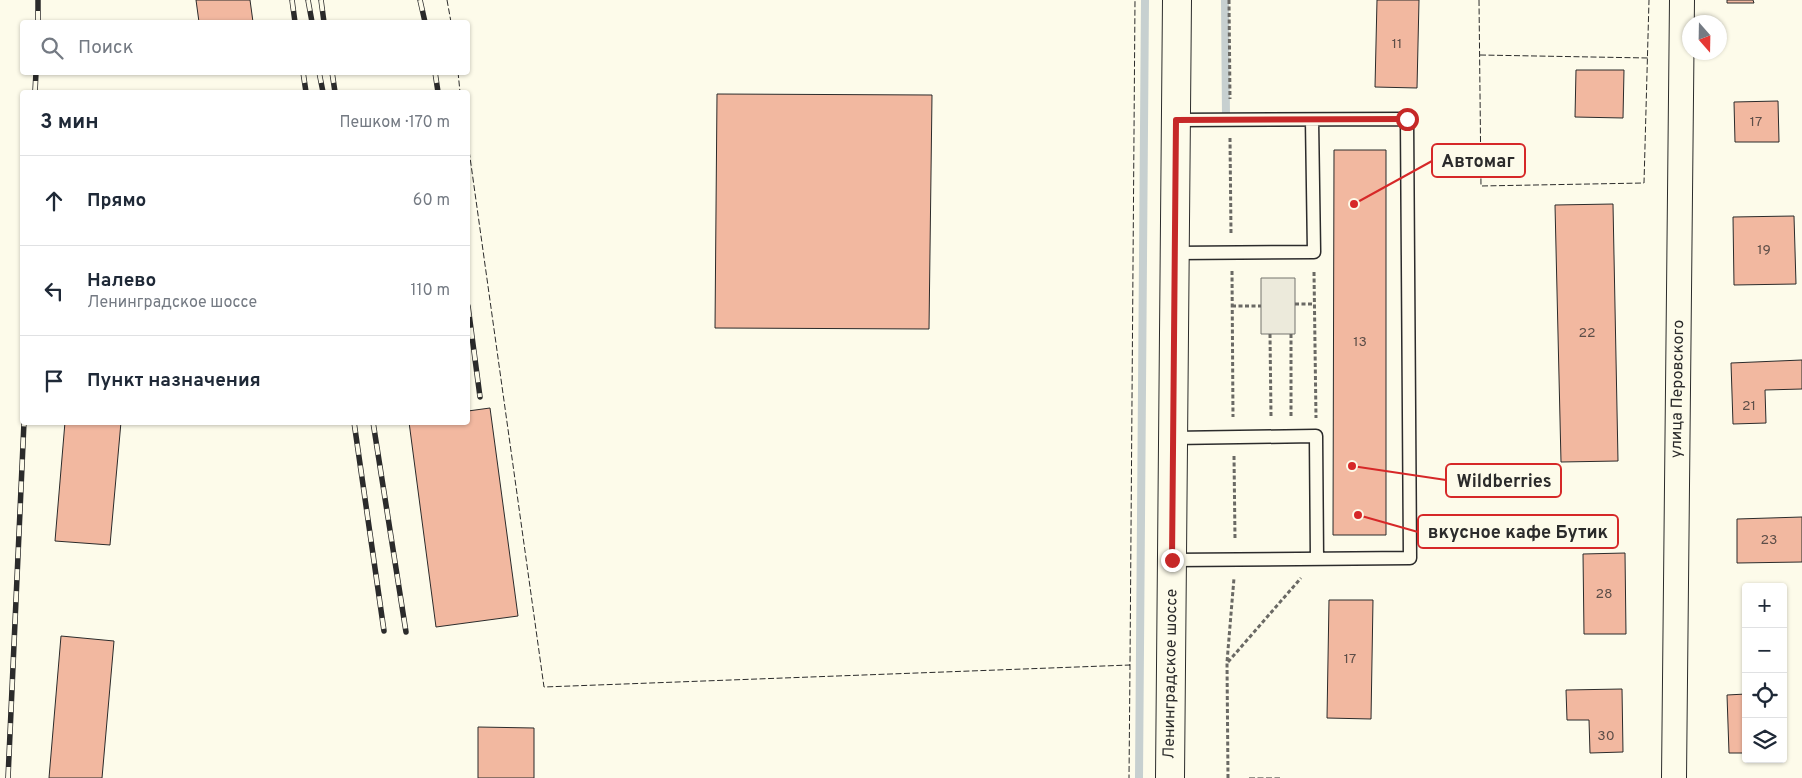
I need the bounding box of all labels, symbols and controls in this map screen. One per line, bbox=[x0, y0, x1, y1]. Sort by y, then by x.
north arrow bbox=[1682, 15, 1727, 60]
search box bbox=[20, 20, 470, 75]
icon: search bbox=[38, 34, 66, 62]
text: Поиск bbox=[78, 36, 134, 60]
house number: 11 bbox=[1392, 36, 1402, 53]
route start bbox=[1396, 108, 1419, 131]
text: 3 мин bbox=[40, 109, 99, 136]
text: Пешком · 170 m bbox=[339, 113, 450, 133]
house number: 17 bbox=[1750, 114, 1762, 131]
callout: Автомаг bbox=[1432, 144, 1525, 177]
text: Автомаг bbox=[1441, 151, 1515, 174]
icon: ahead bbox=[40, 187, 68, 215]
text: Прямо bbox=[87, 189, 146, 213]
text: 60 m bbox=[413, 191, 450, 211]
house number: 19 bbox=[1757, 242, 1771, 259]
text: Налево bbox=[87, 269, 156, 293]
icon: left bbox=[40, 277, 68, 305]
text: 110 m bbox=[410, 281, 450, 301]
text: Ленинградское шоссе bbox=[87, 293, 257, 313]
street label: улица Перовского bbox=[1667, 320, 1689, 458]
house number: 22 bbox=[1578, 325, 1596, 342]
house number: 13 bbox=[1353, 334, 1367, 351]
icon: arrive bbox=[40, 367, 68, 395]
text: Пункт назначения bbox=[87, 369, 261, 393]
house number: 21 bbox=[1742, 398, 1756, 415]
callout: Wildberries bbox=[1446, 464, 1561, 497]
text: Wildberries bbox=[1456, 471, 1552, 494]
callout: вкусное кафе Бутик bbox=[1418, 515, 1618, 548]
text: вкусное кафе Бутик bbox=[1428, 522, 1609, 545]
house number: 23 bbox=[1761, 532, 1778, 549]
route end bbox=[1161, 549, 1184, 572]
map controls bbox=[1742, 583, 1787, 763]
button: + bbox=[1742, 583, 1787, 628]
house number: 28 bbox=[1595, 586, 1613, 603]
street label: Ленинградское шоссе bbox=[1160, 589, 1182, 759]
button: − bbox=[1742, 628, 1787, 673]
house number: 17 bbox=[1344, 651, 1356, 668]
button: locate bbox=[1742, 673, 1787, 718]
button: layers bbox=[1742, 718, 1787, 763]
house number: 30 bbox=[1597, 728, 1615, 745]

